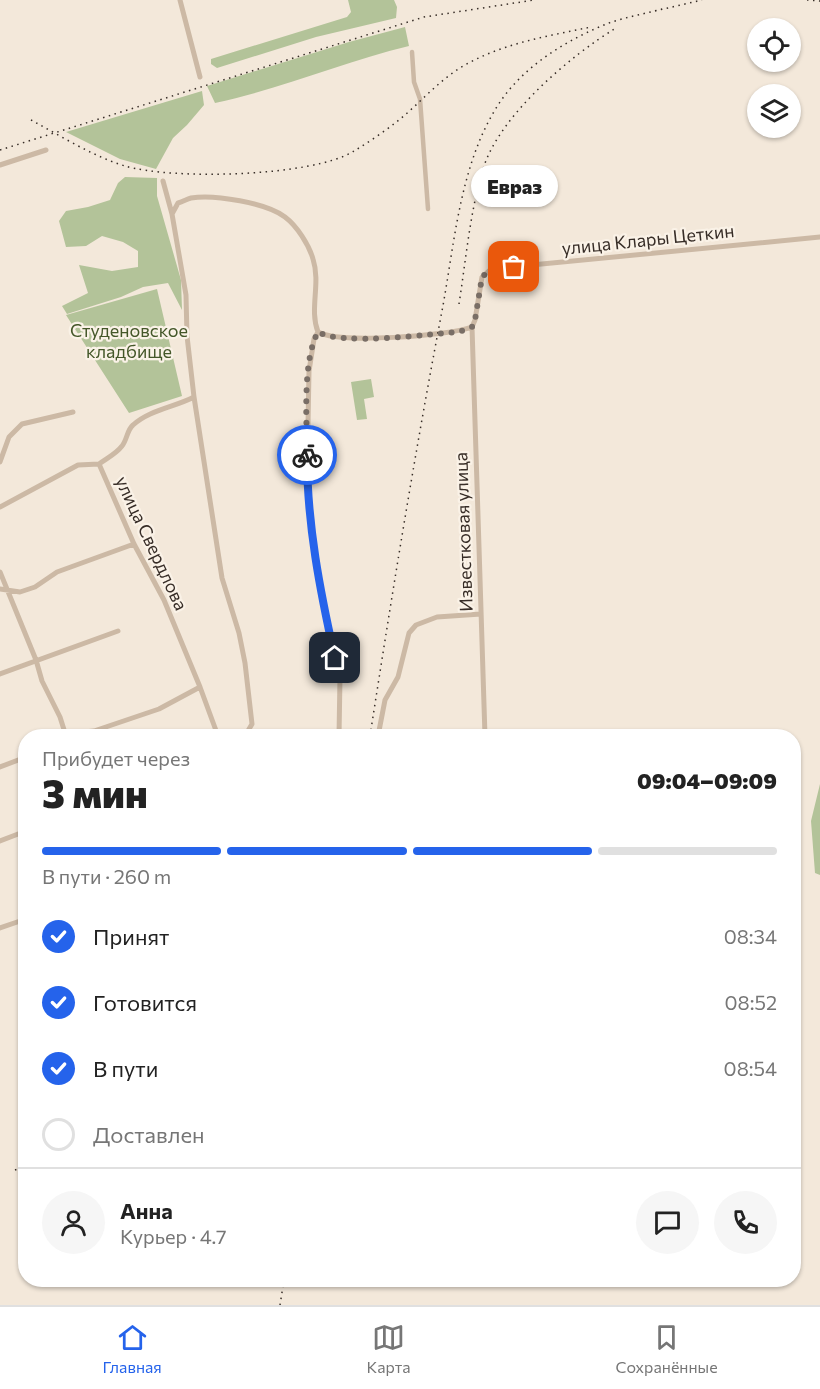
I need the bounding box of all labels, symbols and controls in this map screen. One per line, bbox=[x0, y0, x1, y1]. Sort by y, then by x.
map controls bbox=[747, 18, 801, 138]
button: locate bbox=[747, 18, 801, 72]
button: layers bbox=[747, 84, 801, 138]
callout: Евраз bbox=[470, 165, 558, 207]
text: Евраз bbox=[487, 174, 542, 198]
street label: улица Клары Цеткин bbox=[561, 219, 735, 259]
pin bbox=[488, 241, 539, 292]
icon: bag bbox=[497, 250, 530, 283]
park label: Студеновское кладбище bbox=[70, 319, 188, 362]
courier bbox=[277, 425, 337, 485]
icon: bike bbox=[291, 439, 324, 472]
street label: Известковая улица bbox=[449, 452, 477, 612]
street label: улица Свердлова bbox=[111, 472, 193, 614]
pin bbox=[309, 632, 360, 683]
icon: home bbox=[318, 641, 351, 674]
text: Прибудет через bbox=[42, 746, 190, 770]
text: 09:04–09:09 bbox=[637, 767, 777, 794]
text: 3 мин bbox=[42, 768, 148, 816]
text: В пути · 260 m bbox=[42, 864, 171, 888]
icon: check bbox=[42, 920, 75, 953]
text: Принят bbox=[93, 923, 169, 950]
text: 08:34 bbox=[724, 924, 777, 948]
icon: check bbox=[42, 986, 75, 1019]
text: Готовится bbox=[93, 989, 197, 1016]
text: 08:52 bbox=[725, 990, 777, 1014]
icon: check bbox=[42, 1052, 75, 1085]
text: В пути bbox=[93, 1055, 158, 1082]
text: 08:54 bbox=[724, 1056, 777, 1080]
text: Доставлен bbox=[93, 1121, 205, 1148]
button: person bbox=[42, 1191, 105, 1254]
button: chat bbox=[636, 1191, 699, 1254]
button: phone bbox=[714, 1191, 777, 1254]
text: Анна bbox=[120, 1197, 173, 1224]
text: Курьер · 4.7 bbox=[120, 1224, 227, 1248]
tab: Главная bbox=[102, 1321, 162, 1376]
tab: Карта bbox=[367, 1321, 411, 1376]
tab: Сохранённые bbox=[615, 1321, 718, 1376]

